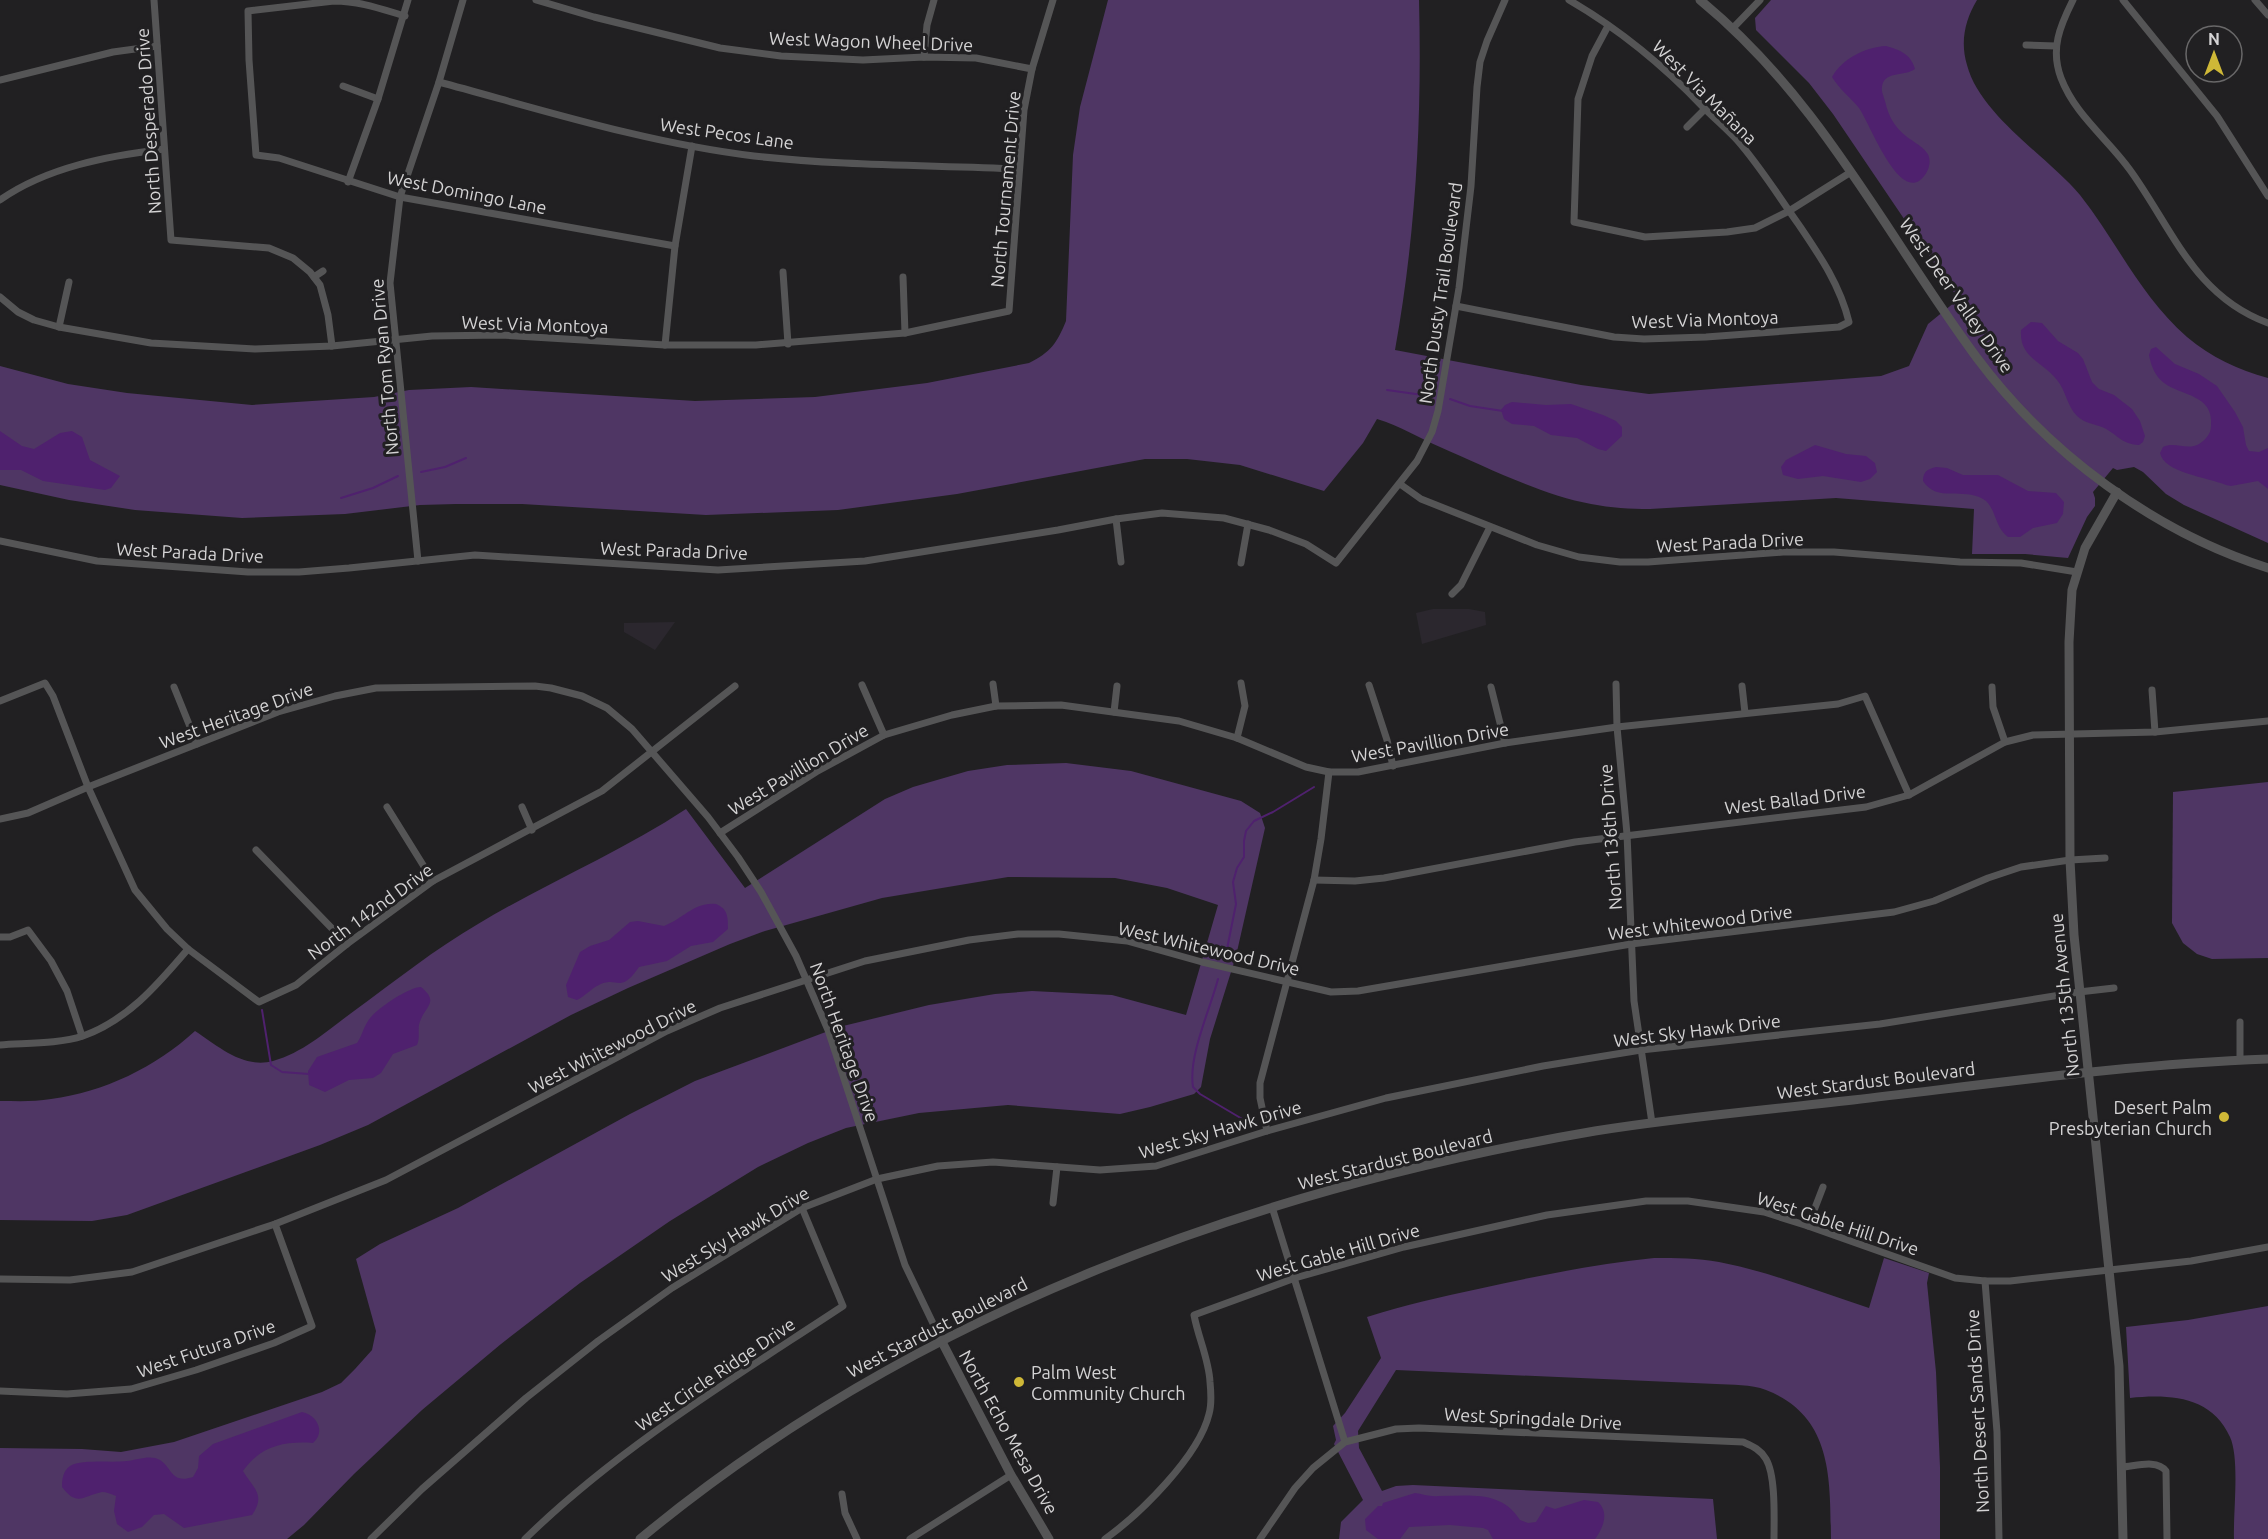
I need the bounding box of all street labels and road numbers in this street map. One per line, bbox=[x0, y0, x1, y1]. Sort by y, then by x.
street label: North Desperado Drive bbox=[132, 27, 164, 215]
street label: West Wagon Wheel Drive bbox=[769, 27, 973, 55]
street label: West Via Mañana bbox=[1649, 36, 1761, 148]
street label: North Tournament Drive bbox=[986, 90, 1024, 288]
street label: West Pecos Lane bbox=[659, 114, 795, 152]
street label: West Domingo Lane bbox=[385, 167, 549, 217]
street label: North Dusty Trail Boulevard bbox=[1415, 181, 1465, 405]
street label: West Deer Valley Drive bbox=[1896, 214, 2018, 376]
street label: North Tom Ryan Drive bbox=[366, 278, 402, 456]
street label: West Via Montoya bbox=[1631, 306, 1779, 332]
street label: West Via Montoya bbox=[461, 311, 609, 337]
street label: West Parada Drive bbox=[1656, 528, 1804, 556]
street label: West Parada Drive bbox=[600, 537, 748, 563]
street label: West Parada Drive bbox=[116, 538, 264, 566]
street label: West Heritage Drive bbox=[156, 678, 316, 752]
street label: West Pavillion Drive bbox=[1350, 718, 1510, 766]
street label: West Pavillion Drive bbox=[724, 719, 872, 819]
street label: North 136th Drive bbox=[1595, 763, 1625, 911]
street label: West Ballad Drive bbox=[1723, 780, 1867, 818]
street label: North 142nd Drive bbox=[304, 859, 436, 963]
street label: West Whitewood Drive bbox=[1607, 901, 1793, 943]
street label: North 135th Avenue bbox=[2045, 912, 2083, 1078]
street label: West Whitewood Drive bbox=[1116, 917, 1302, 979]
street label: North Heritage Drive bbox=[807, 959, 883, 1125]
street label: West Whitewood Drive bbox=[525, 995, 699, 1097]
street label: West Sky Hawk Drive bbox=[1612, 1010, 1782, 1050]
street label: West Stardust Boulevard bbox=[1776, 1058, 1976, 1102]
street label: West Sky Hawk Drive bbox=[1136, 1096, 1304, 1162]
street label: West Stardust Boulevard bbox=[1296, 1125, 1494, 1193]
street label: West Sky Hawk Drive bbox=[658, 1182, 812, 1286]
street label: West Gable Hill Drive bbox=[1755, 1187, 1921, 1259]
street label: West Gable Hill Drive bbox=[1254, 1219, 1422, 1285]
street label: West Stardust Boulevard bbox=[843, 1273, 1031, 1381]
street label: North Desert Sands Drive bbox=[1962, 1309, 1992, 1513]
street label: West Circle Ridge Drive bbox=[632, 1313, 798, 1435]
street label: West Futura Drive bbox=[134, 1315, 278, 1381]
street label: North Echo Mesa Drive bbox=[956, 1347, 1062, 1517]
street label: West Springdale Drive bbox=[1443, 1403, 1623, 1433]

